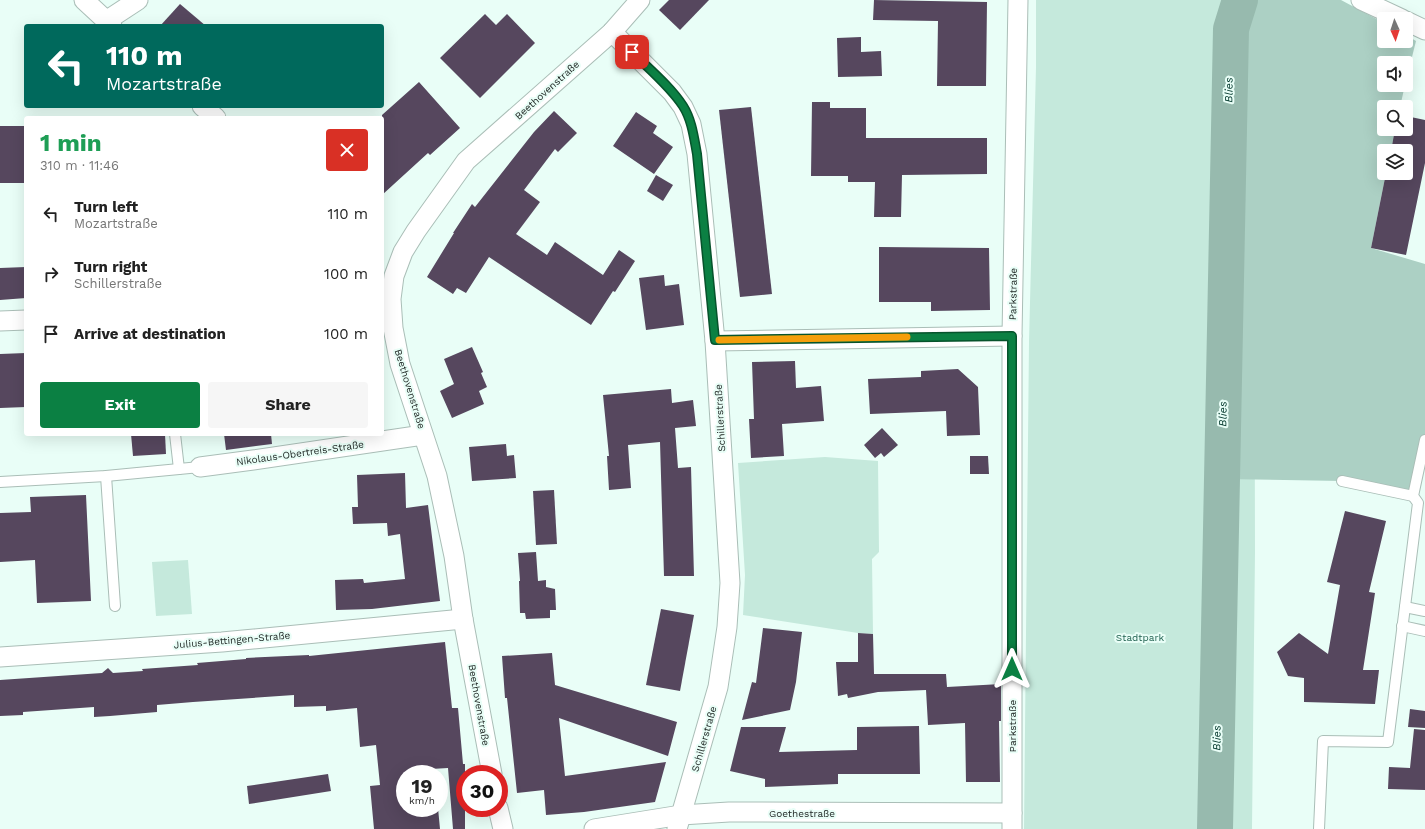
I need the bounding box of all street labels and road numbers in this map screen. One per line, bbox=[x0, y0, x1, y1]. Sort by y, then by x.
street label: Beethovenstraße bbox=[513, 58, 581, 122]
street label: Parkstraße bbox=[1007, 267, 1019, 320]
street label: Beethovenstraße bbox=[393, 348, 427, 430]
street label: Schillerstraße bbox=[713, 384, 727, 452]
street label: Nikolaus-Obertreis-Straße bbox=[235, 439, 365, 467]
street label: Julius-Bettingen-Straße bbox=[173, 629, 291, 651]
street label: Beethovenstraße bbox=[466, 663, 492, 747]
street label: Parkstraße bbox=[1007, 700, 1018, 752]
street label: Schillerstraße bbox=[689, 705, 719, 773]
street label: Goethestraße bbox=[769, 808, 835, 819]

